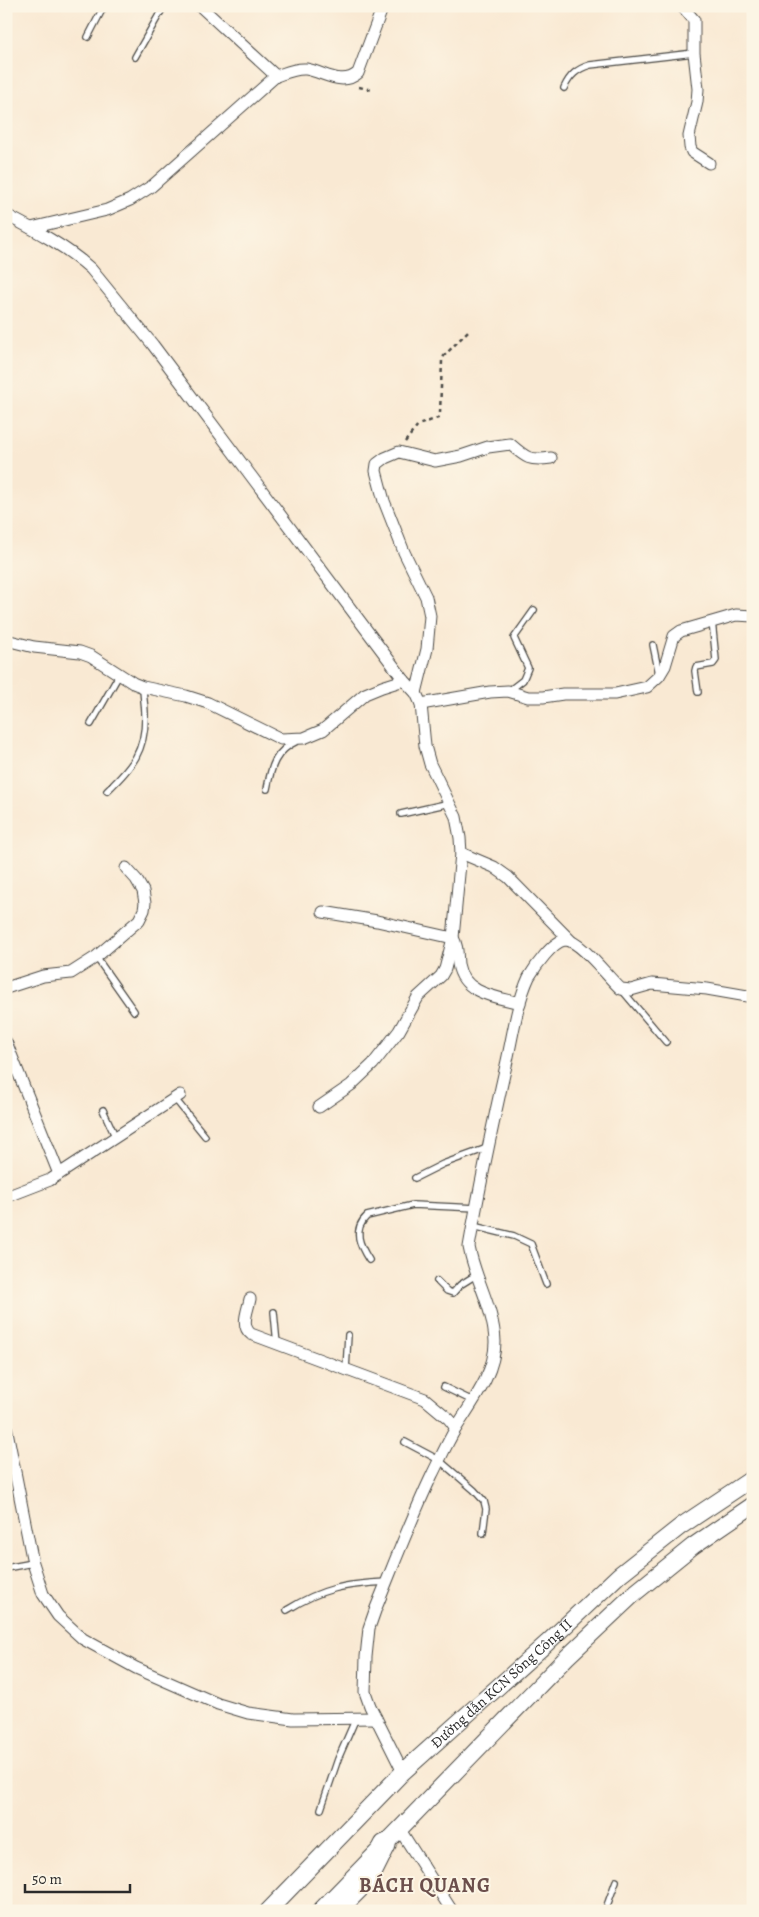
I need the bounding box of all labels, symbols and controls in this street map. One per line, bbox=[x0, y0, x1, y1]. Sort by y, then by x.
street label: Đường dẫn KCN Sông Công II bbox=[426, 1614, 576, 1753]
scale bar bbox=[25, 1862, 130, 1894]
text: 50 m bbox=[32, 1869, 62, 1889]
district label: BÁCH QUANG bbox=[359, 1872, 491, 1899]

